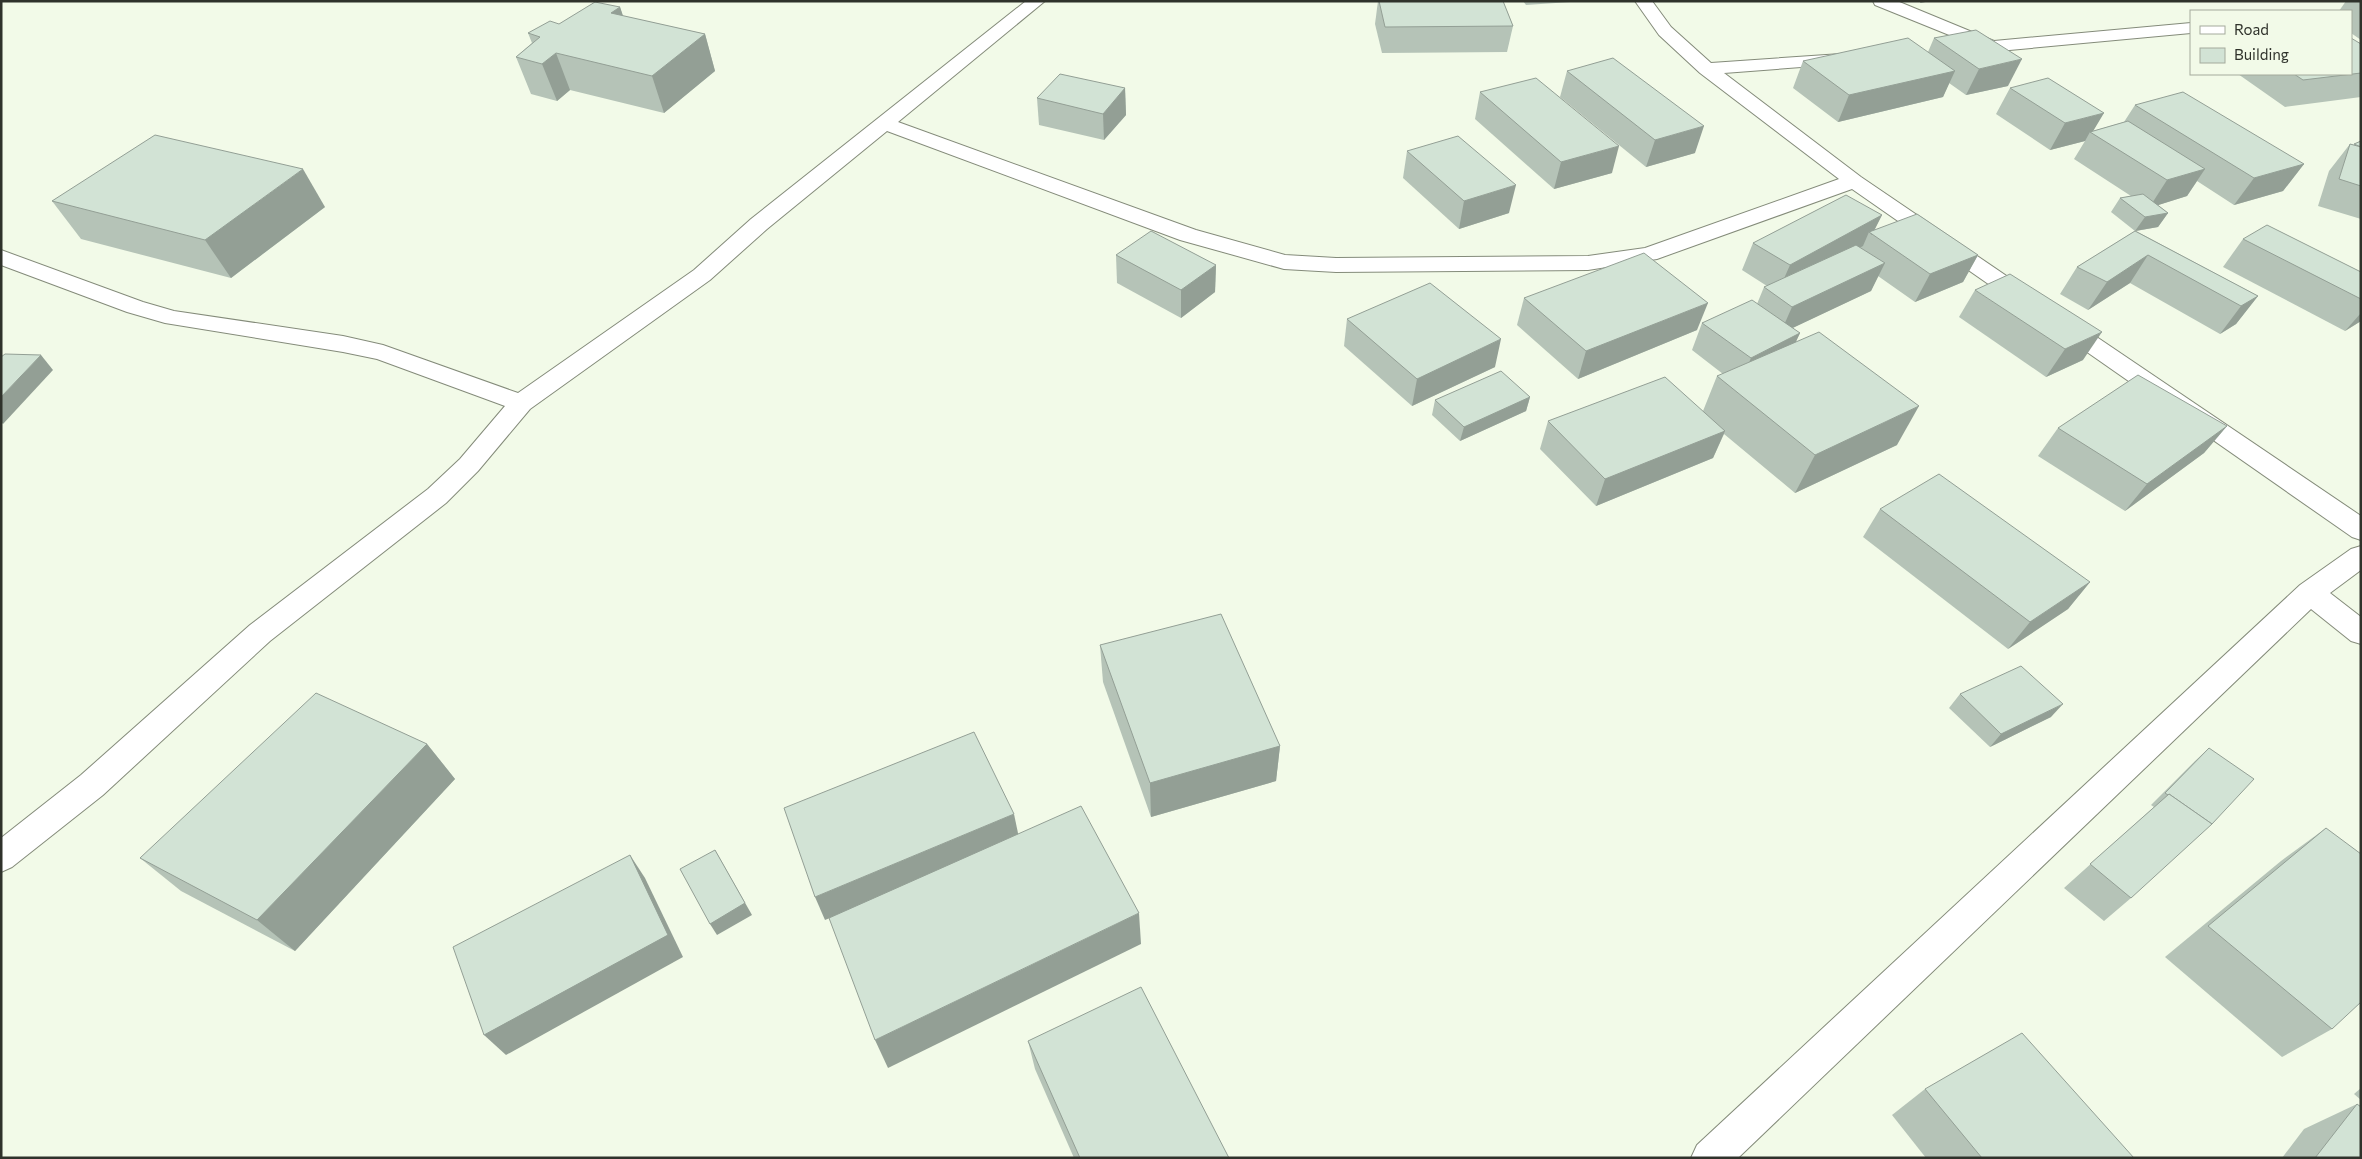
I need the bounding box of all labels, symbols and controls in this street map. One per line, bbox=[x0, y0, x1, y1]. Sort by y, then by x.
legend bbox=[2190, 10, 2352, 75]
text: Road bbox=[2234, 20, 2269, 38]
text: Building bbox=[2234, 45, 2289, 63]

